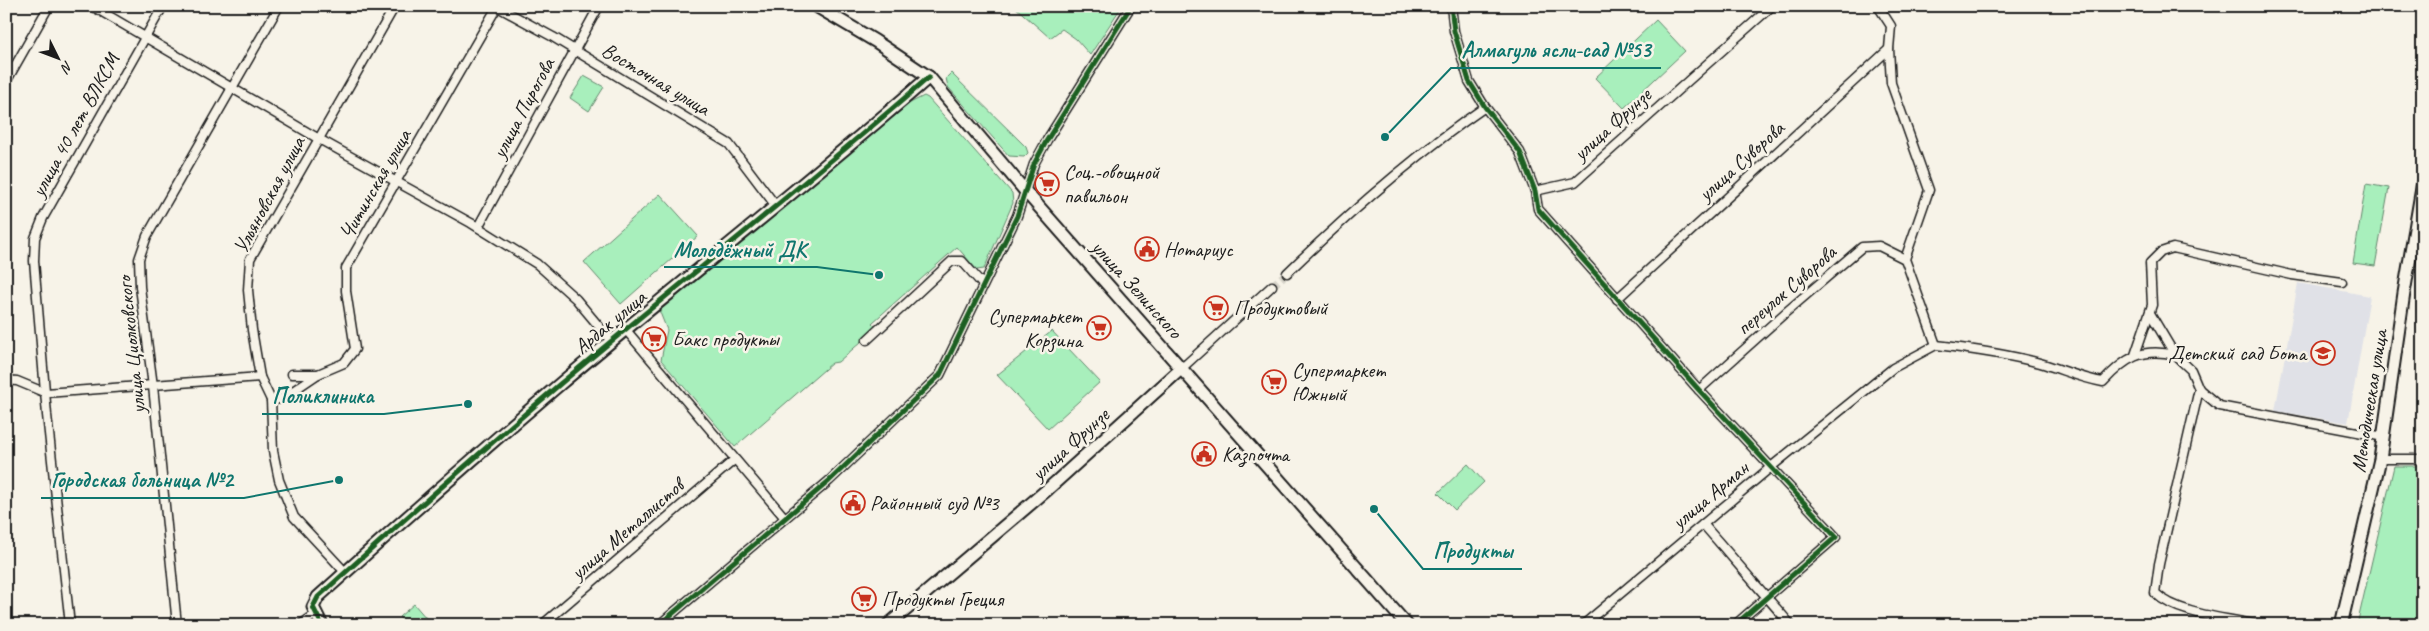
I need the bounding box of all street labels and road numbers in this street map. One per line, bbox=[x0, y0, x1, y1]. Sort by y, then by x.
street label: Восточная улица bbox=[597, 37, 716, 122]
street label: улица 40 лет ВЛКСМ bbox=[24, 47, 126, 203]
street label: улица Пирогова bbox=[485, 52, 561, 164]
street label: улица Фрунзе bbox=[1566, 81, 1657, 167]
street label: улица Суворова bbox=[1691, 114, 1791, 208]
street label: Читинская улица bbox=[333, 123, 418, 244]
street label: Ульяновская улица bbox=[227, 130, 312, 258]
street label: улица Зелинского bbox=[1085, 233, 1189, 345]
street label: переулок Суворова bbox=[1731, 238, 1843, 341]
street label: улица Циолковского bbox=[111, 272, 151, 417]
street label: Ардак улица bbox=[569, 283, 653, 360]
street label: Методическая улица bbox=[2345, 326, 2393, 474]
street label: улица Фрунзе bbox=[1024, 401, 1115, 487]
street label: улица Арман bbox=[1665, 454, 1755, 536]
street label: улица Металлистов bbox=[564, 470, 692, 586]

